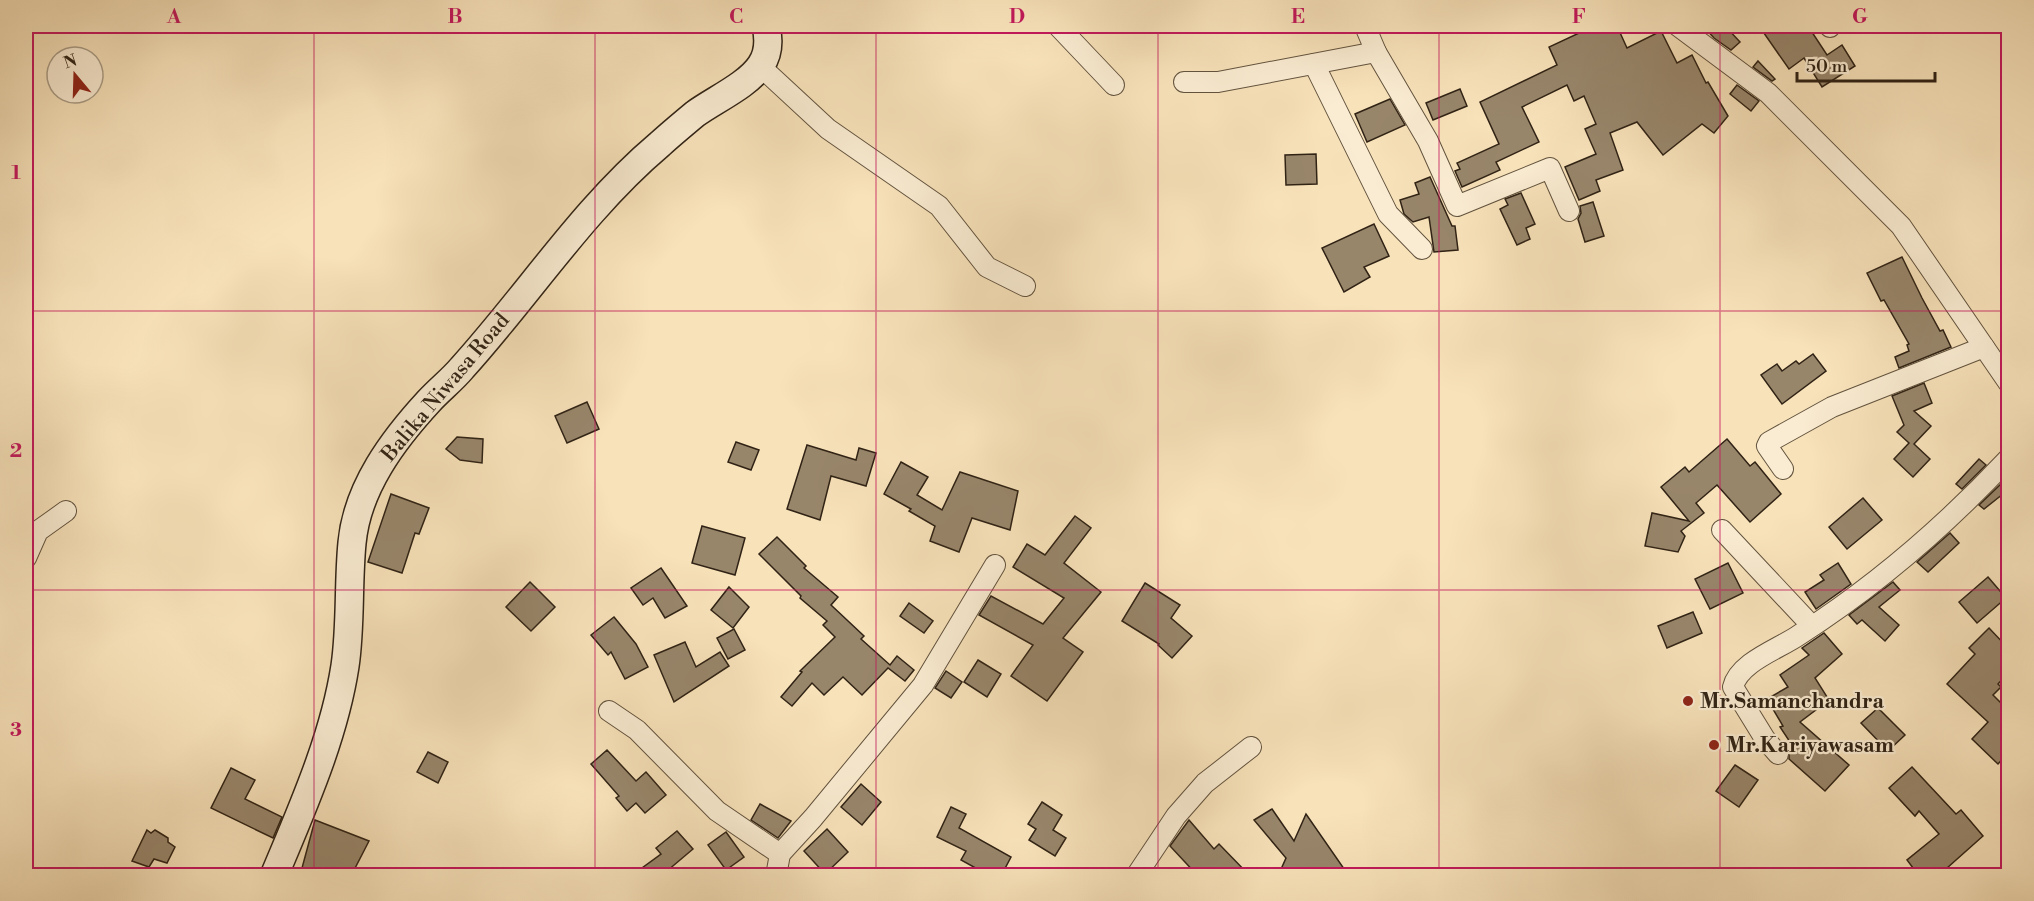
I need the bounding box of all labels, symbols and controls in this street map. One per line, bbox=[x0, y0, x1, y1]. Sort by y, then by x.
text: A bbox=[166, 5, 182, 30]
text: B bbox=[447, 5, 463, 30]
text: C bbox=[729, 5, 743, 30]
text: D bbox=[1009, 5, 1025, 30]
text: E bbox=[1291, 5, 1305, 30]
text: F bbox=[1572, 5, 1586, 30]
text: G bbox=[1852, 5, 1868, 30]
north arrow bbox=[45, 45, 105, 105]
scale bar bbox=[1797, 45, 1935, 83]
text: N bbox=[61, 50, 80, 73]
text: 50 m bbox=[1806, 55, 1848, 78]
text: 1 bbox=[11, 161, 21, 186]
street label: Balika Niwasa Road bbox=[375, 308, 515, 468]
text: 2 bbox=[10, 439, 22, 464]
place label: Mr.Samanchandra bbox=[1700, 689, 1884, 715]
marker: Mr.Samanchandra bbox=[1681, 694, 1695, 708]
text: 3 bbox=[10, 718, 22, 743]
place label: Mr.Kariyawasam bbox=[1726, 733, 1894, 759]
marker: Mr.Kariyawasam bbox=[1707, 738, 1721, 752]

